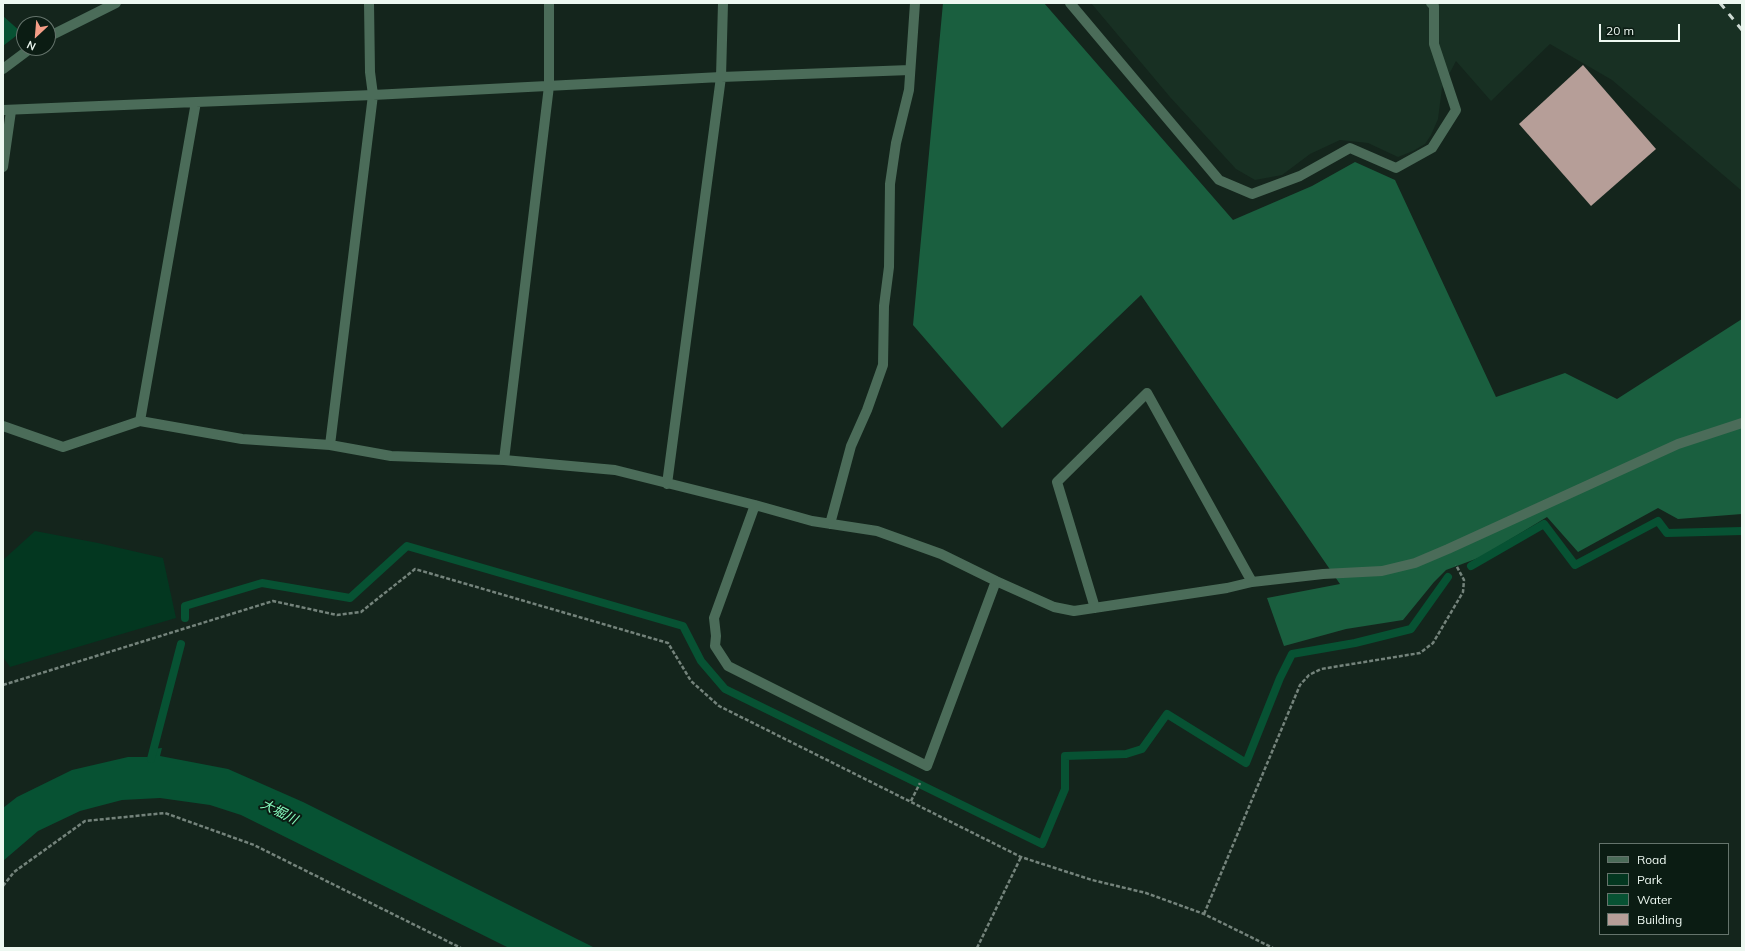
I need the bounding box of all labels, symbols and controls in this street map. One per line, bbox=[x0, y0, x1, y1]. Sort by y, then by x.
north arrow bbox=[16, 16, 56, 56]
scale bar bbox=[1601, 16, 1682, 42]
text: 20 m bbox=[1606, 23, 1634, 38]
text: N bbox=[24, 38, 38, 54]
water label: 大堀川 bbox=[258, 796, 300, 828]
legend bbox=[1599, 843, 1729, 935]
text: Road bbox=[1637, 852, 1666, 867]
text: Park bbox=[1637, 872, 1662, 887]
text: Water bbox=[1637, 892, 1672, 907]
text: Building bbox=[1637, 912, 1682, 927]

